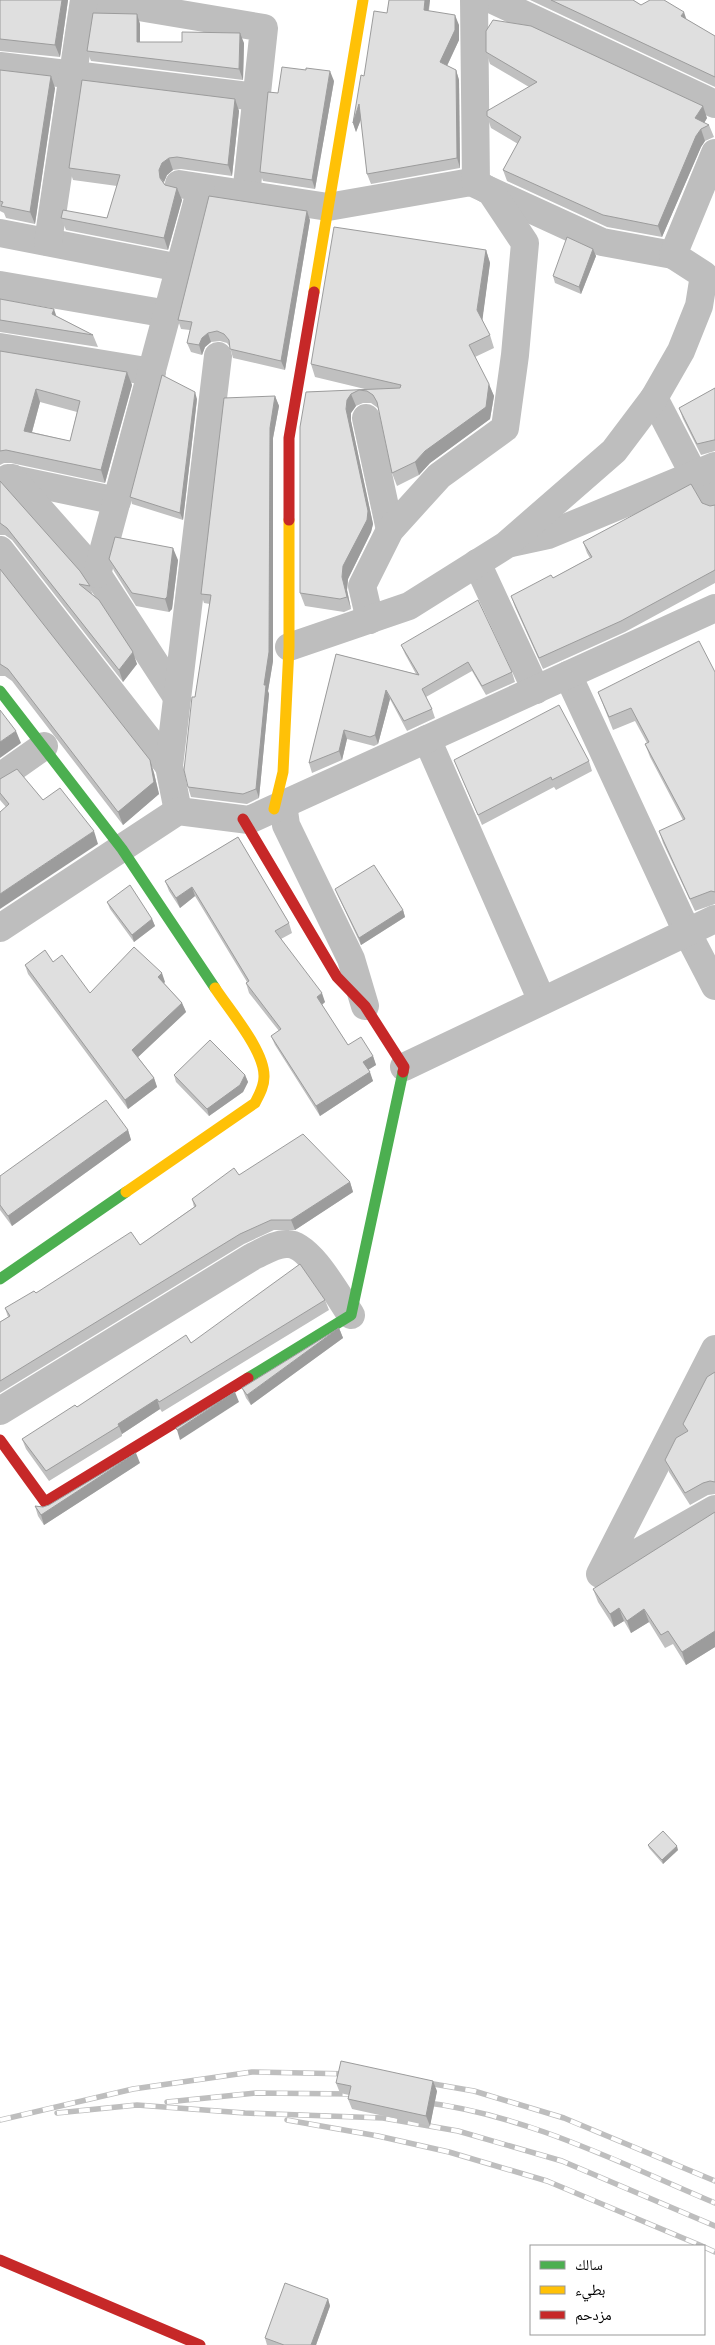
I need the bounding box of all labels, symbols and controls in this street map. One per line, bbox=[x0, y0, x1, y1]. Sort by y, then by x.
legend bbox=[530, 2245, 705, 2335]
text: سالك bbox=[575, 2255, 603, 2274]
text: بطيء bbox=[575, 2280, 605, 2302]
text: مزدحم bbox=[575, 2305, 612, 2325]

